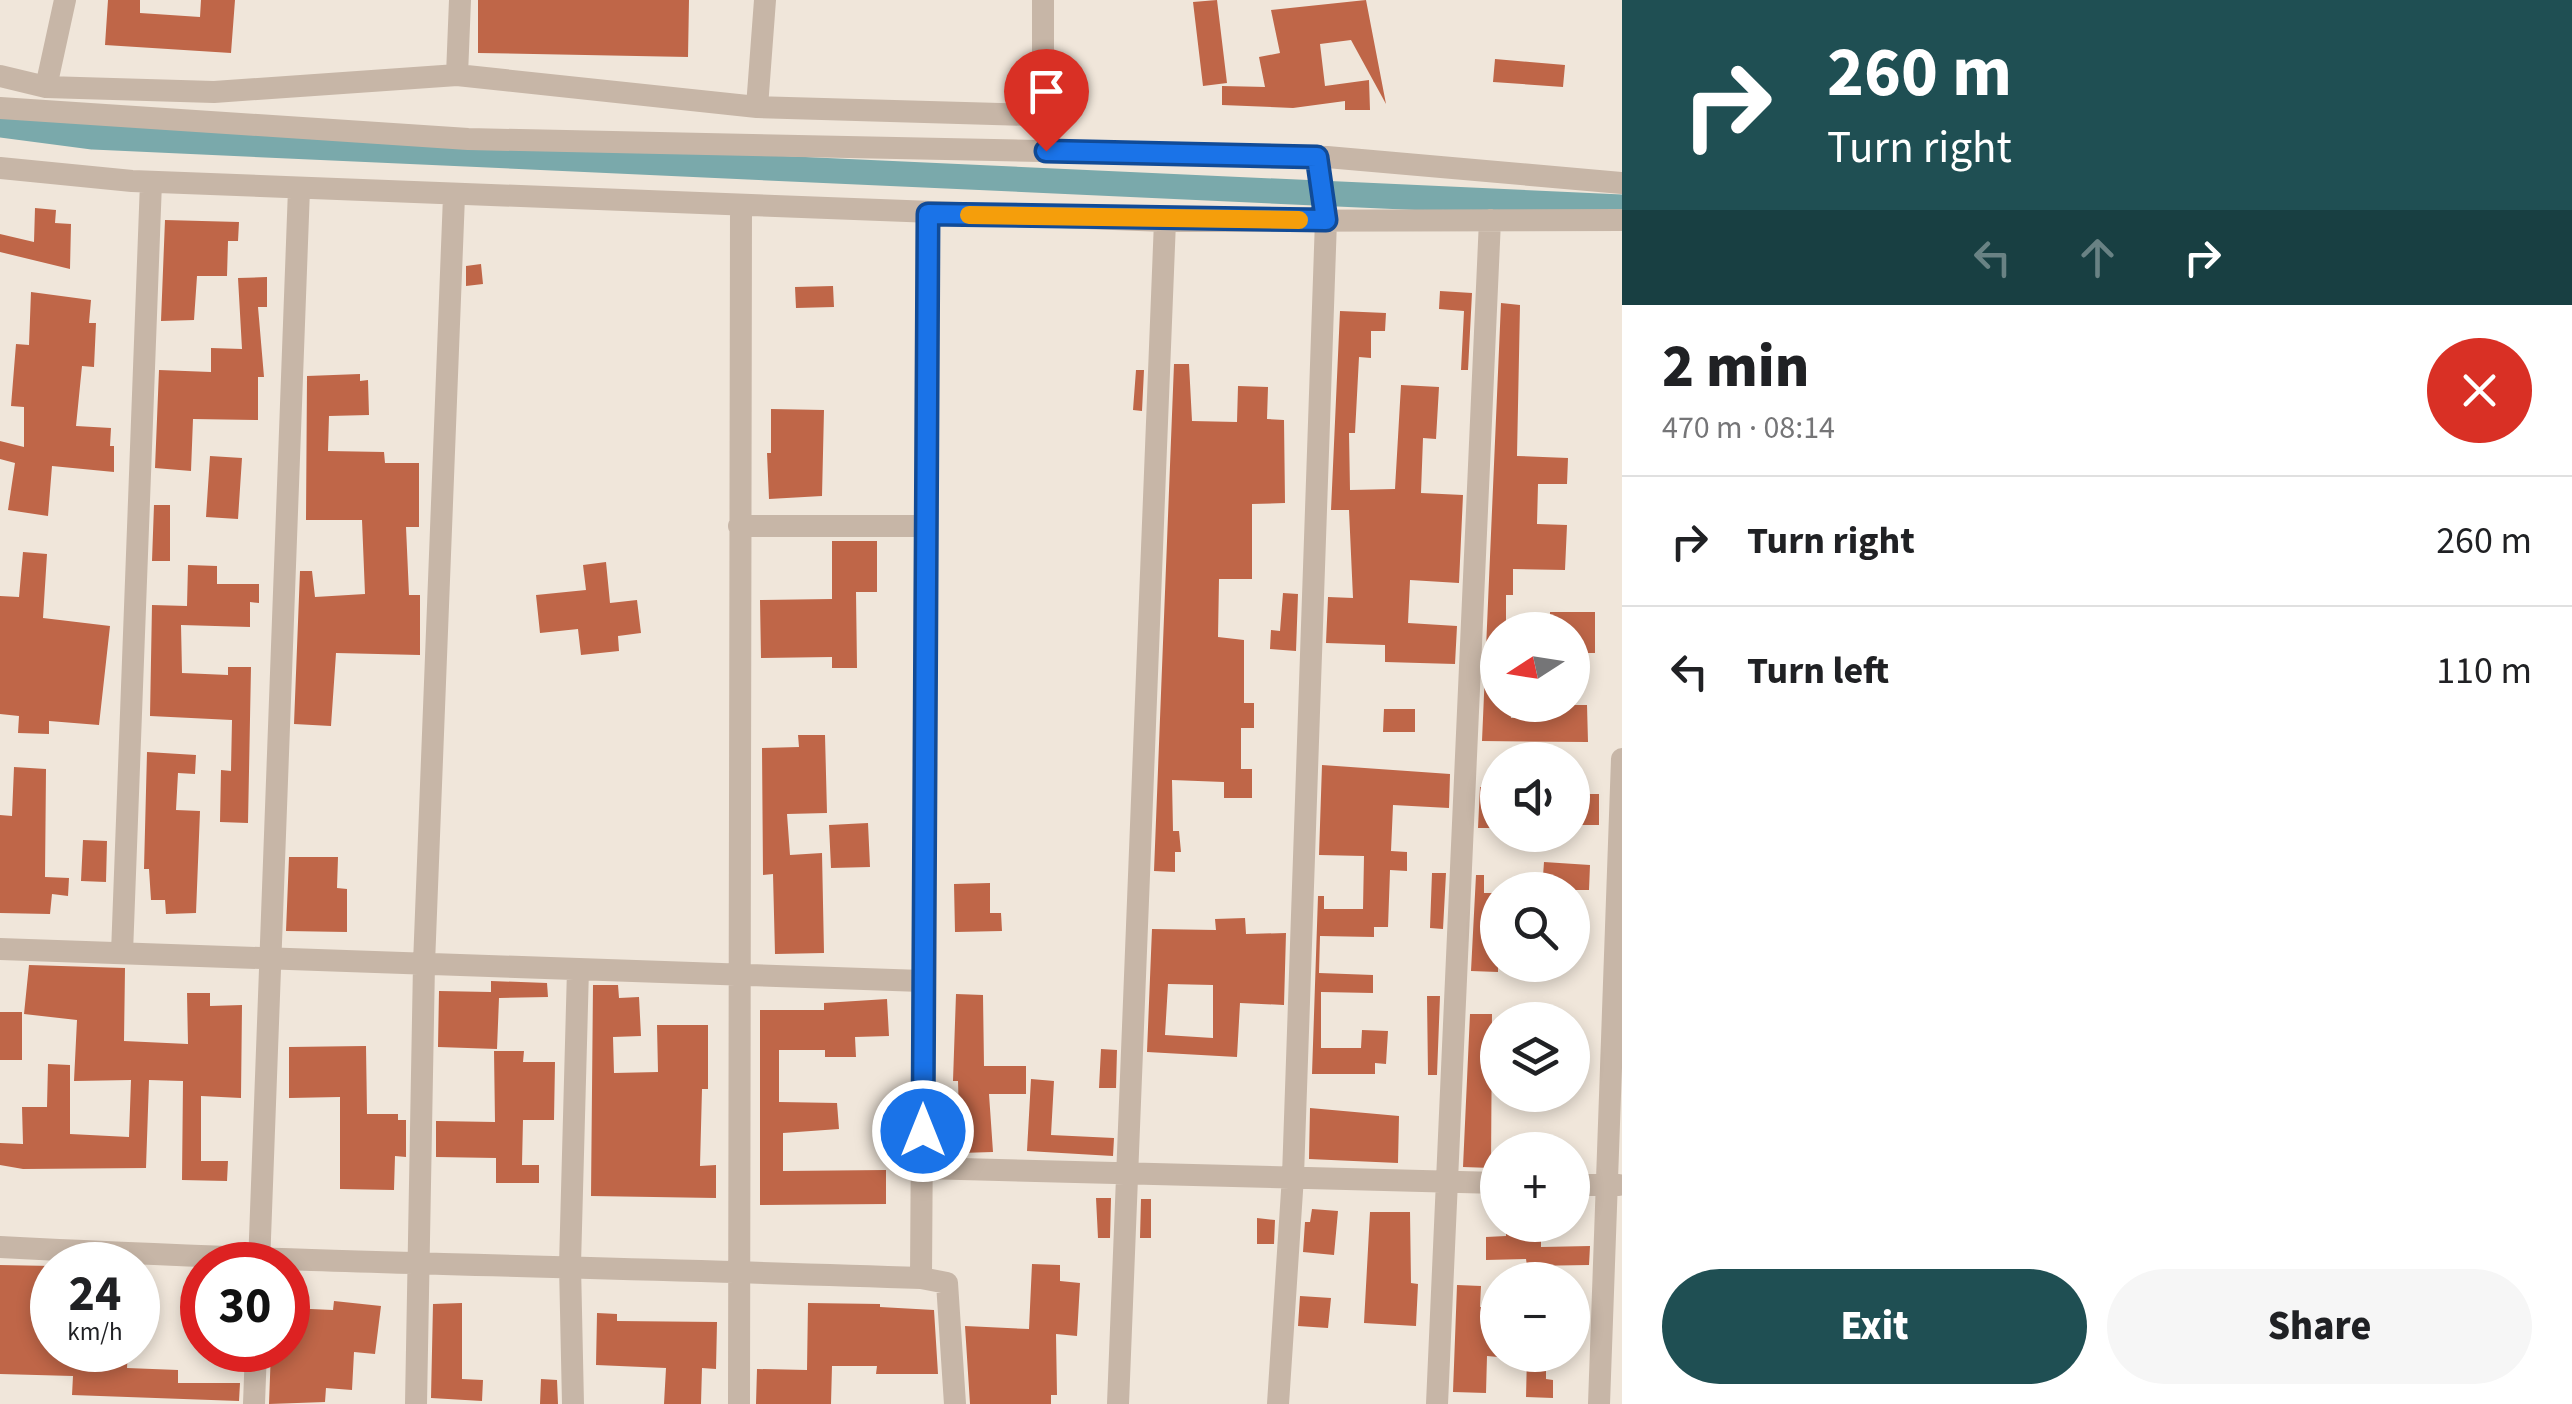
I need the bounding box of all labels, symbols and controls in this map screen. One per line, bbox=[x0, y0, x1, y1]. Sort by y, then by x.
text: 260 m bbox=[1827, 23, 2012, 123]
icon: right bbox=[1662, 40, 1792, 170]
pin bbox=[1004, 49, 1089, 152]
icon: arrive bbox=[1019, 64, 1074, 119]
text: Turn right bbox=[1827, 116, 2012, 180]
icon: left bbox=[1965, 230, 2020, 285]
icon: ahead bbox=[2070, 230, 2125, 285]
icon: right bbox=[2175, 230, 2230, 285]
text: 2 min bbox=[1662, 325, 1809, 410]
button: close bbox=[2427, 338, 2532, 443]
text: 470 m · 08:14 bbox=[1662, 405, 1835, 451]
icon: right bbox=[1662, 514, 1717, 569]
text: Turn right bbox=[1747, 514, 1915, 568]
text: 260 m bbox=[2436, 514, 2532, 568]
north arrow bbox=[1480, 612, 1590, 722]
map controls bbox=[1480, 612, 1590, 1372]
icon: left bbox=[1662, 644, 1717, 699]
text: Turn left bbox=[1747, 644, 1889, 698]
text: 110 m bbox=[2436, 644, 2532, 698]
button: sound bbox=[1480, 742, 1590, 852]
button: search bbox=[1480, 872, 1590, 982]
button: layers bbox=[1480, 1002, 1590, 1112]
position arrow bbox=[871, 1079, 975, 1183]
button: + bbox=[1480, 1132, 1590, 1242]
speed limit sign: 30 bbox=[180, 1242, 310, 1372]
text: 24 bbox=[69, 1259, 121, 1330]
button: − bbox=[1480, 1262, 1590, 1372]
button: Exit bbox=[1662, 1269, 2087, 1384]
button: Share bbox=[2107, 1269, 2532, 1384]
text: km/h bbox=[67, 1314, 123, 1350]

